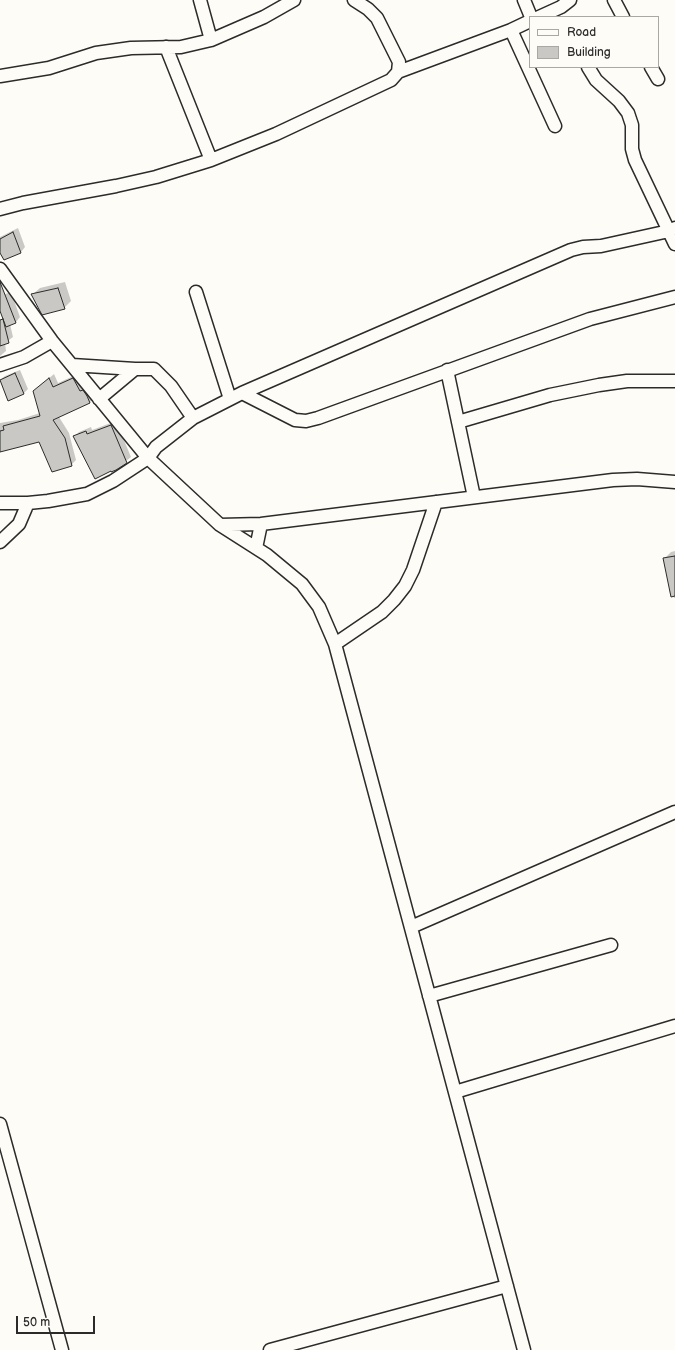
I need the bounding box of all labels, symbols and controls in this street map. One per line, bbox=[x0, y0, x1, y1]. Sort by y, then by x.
legend bbox=[529, 16, 659, 68]
text: Road bbox=[567, 25, 596, 40]
text: Building bbox=[567, 45, 611, 60]
scale bar bbox=[18, 1308, 97, 1334]
text: 50 m bbox=[23, 1315, 50, 1330]

